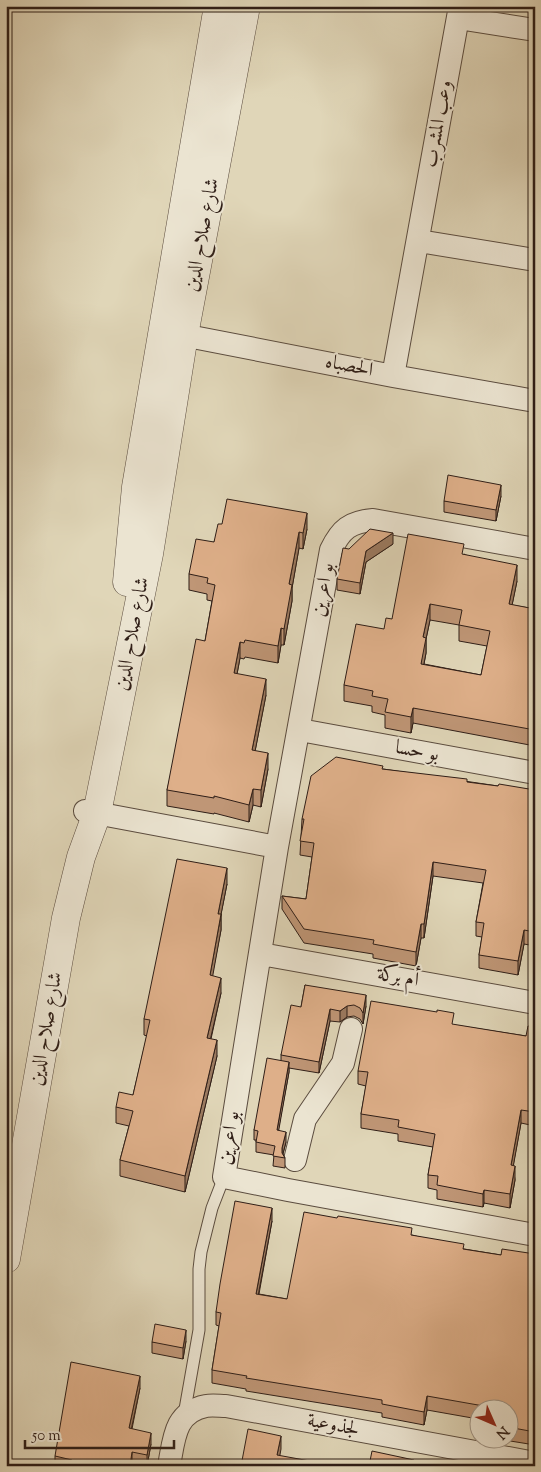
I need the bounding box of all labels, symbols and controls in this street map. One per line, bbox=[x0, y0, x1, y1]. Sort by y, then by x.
street label: وعب المشرب bbox=[417, 78, 461, 170]
street label: شارع صلاح الدين bbox=[178, 176, 229, 295]
street label: الحصباه bbox=[323, 348, 375, 386]
street label: بو اعرين bbox=[305, 561, 343, 619]
street label: شارع صلاح الدين bbox=[108, 575, 159, 694]
street label: بو حسا bbox=[393, 734, 441, 770]
street label: أم بركة bbox=[374, 958, 422, 997]
street label: شارع صلاح الدين bbox=[23, 970, 72, 1088]
street label: بو اعرين bbox=[211, 1109, 249, 1167]
north arrow bbox=[468, 1400, 518, 1450]
street label: لجذوعية bbox=[305, 1407, 361, 1445]
scale bar bbox=[25, 1417, 174, 1449]
text: N bbox=[491, 1421, 513, 1443]
text: 50 m bbox=[31, 1426, 61, 1447]

